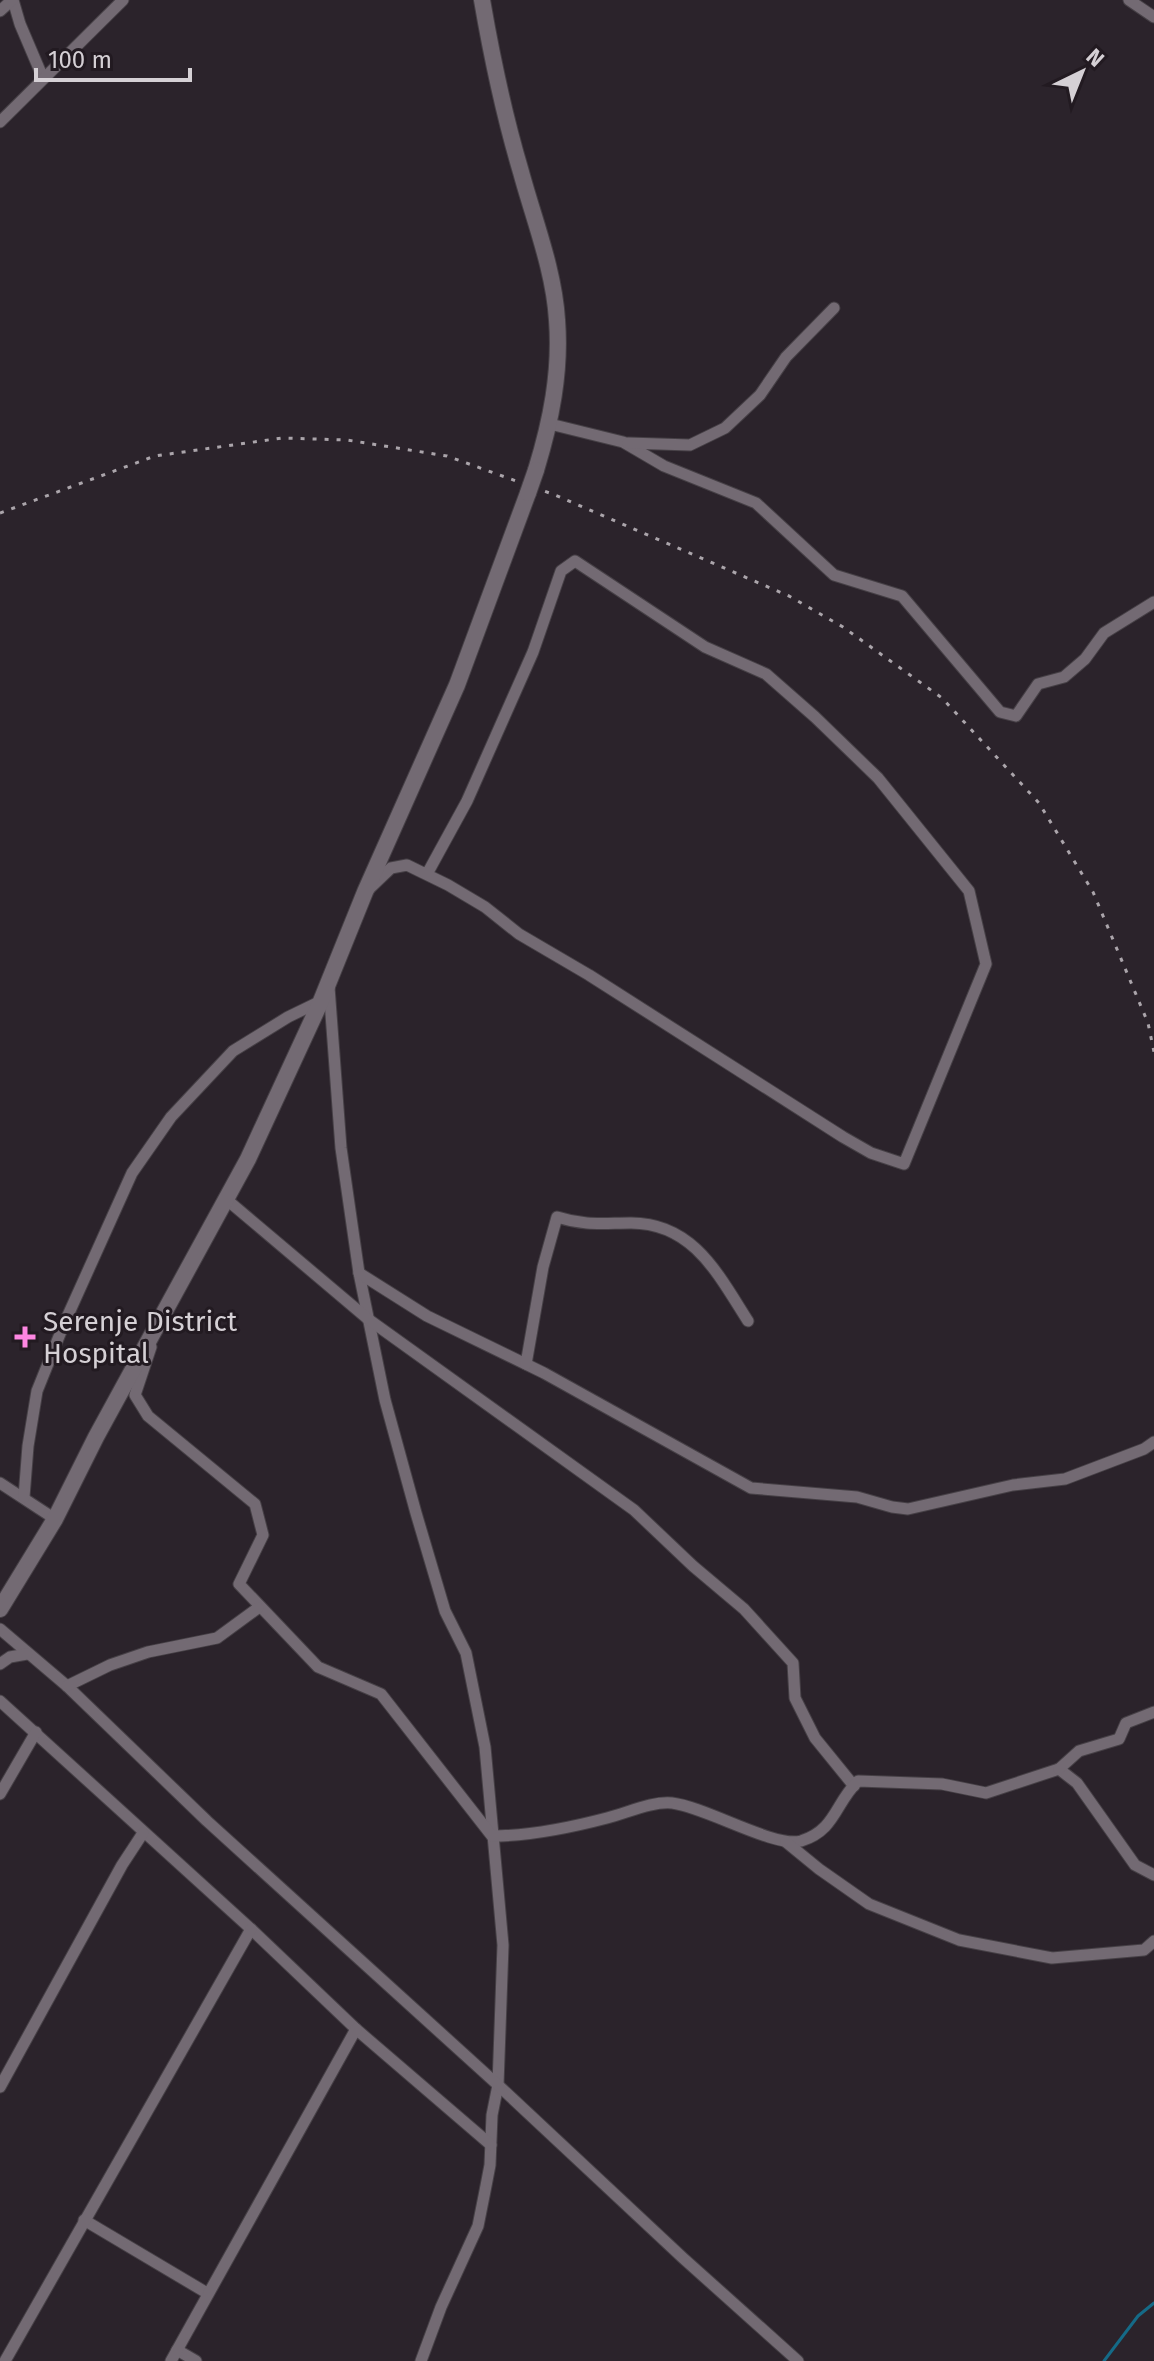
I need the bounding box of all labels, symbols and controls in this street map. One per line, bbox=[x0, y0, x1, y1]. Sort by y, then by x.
scale bar bbox=[36, 32, 190, 82]
north arrow bbox=[1042, 32, 1122, 112]
text: N bbox=[1081, 43, 1110, 73]
text: 100 m bbox=[48, 46, 112, 74]
place label: Serenje District Hospital bbox=[43, 1305, 238, 1370]
marker: Serenje District Hospital bbox=[14, 1326, 36, 1348]

